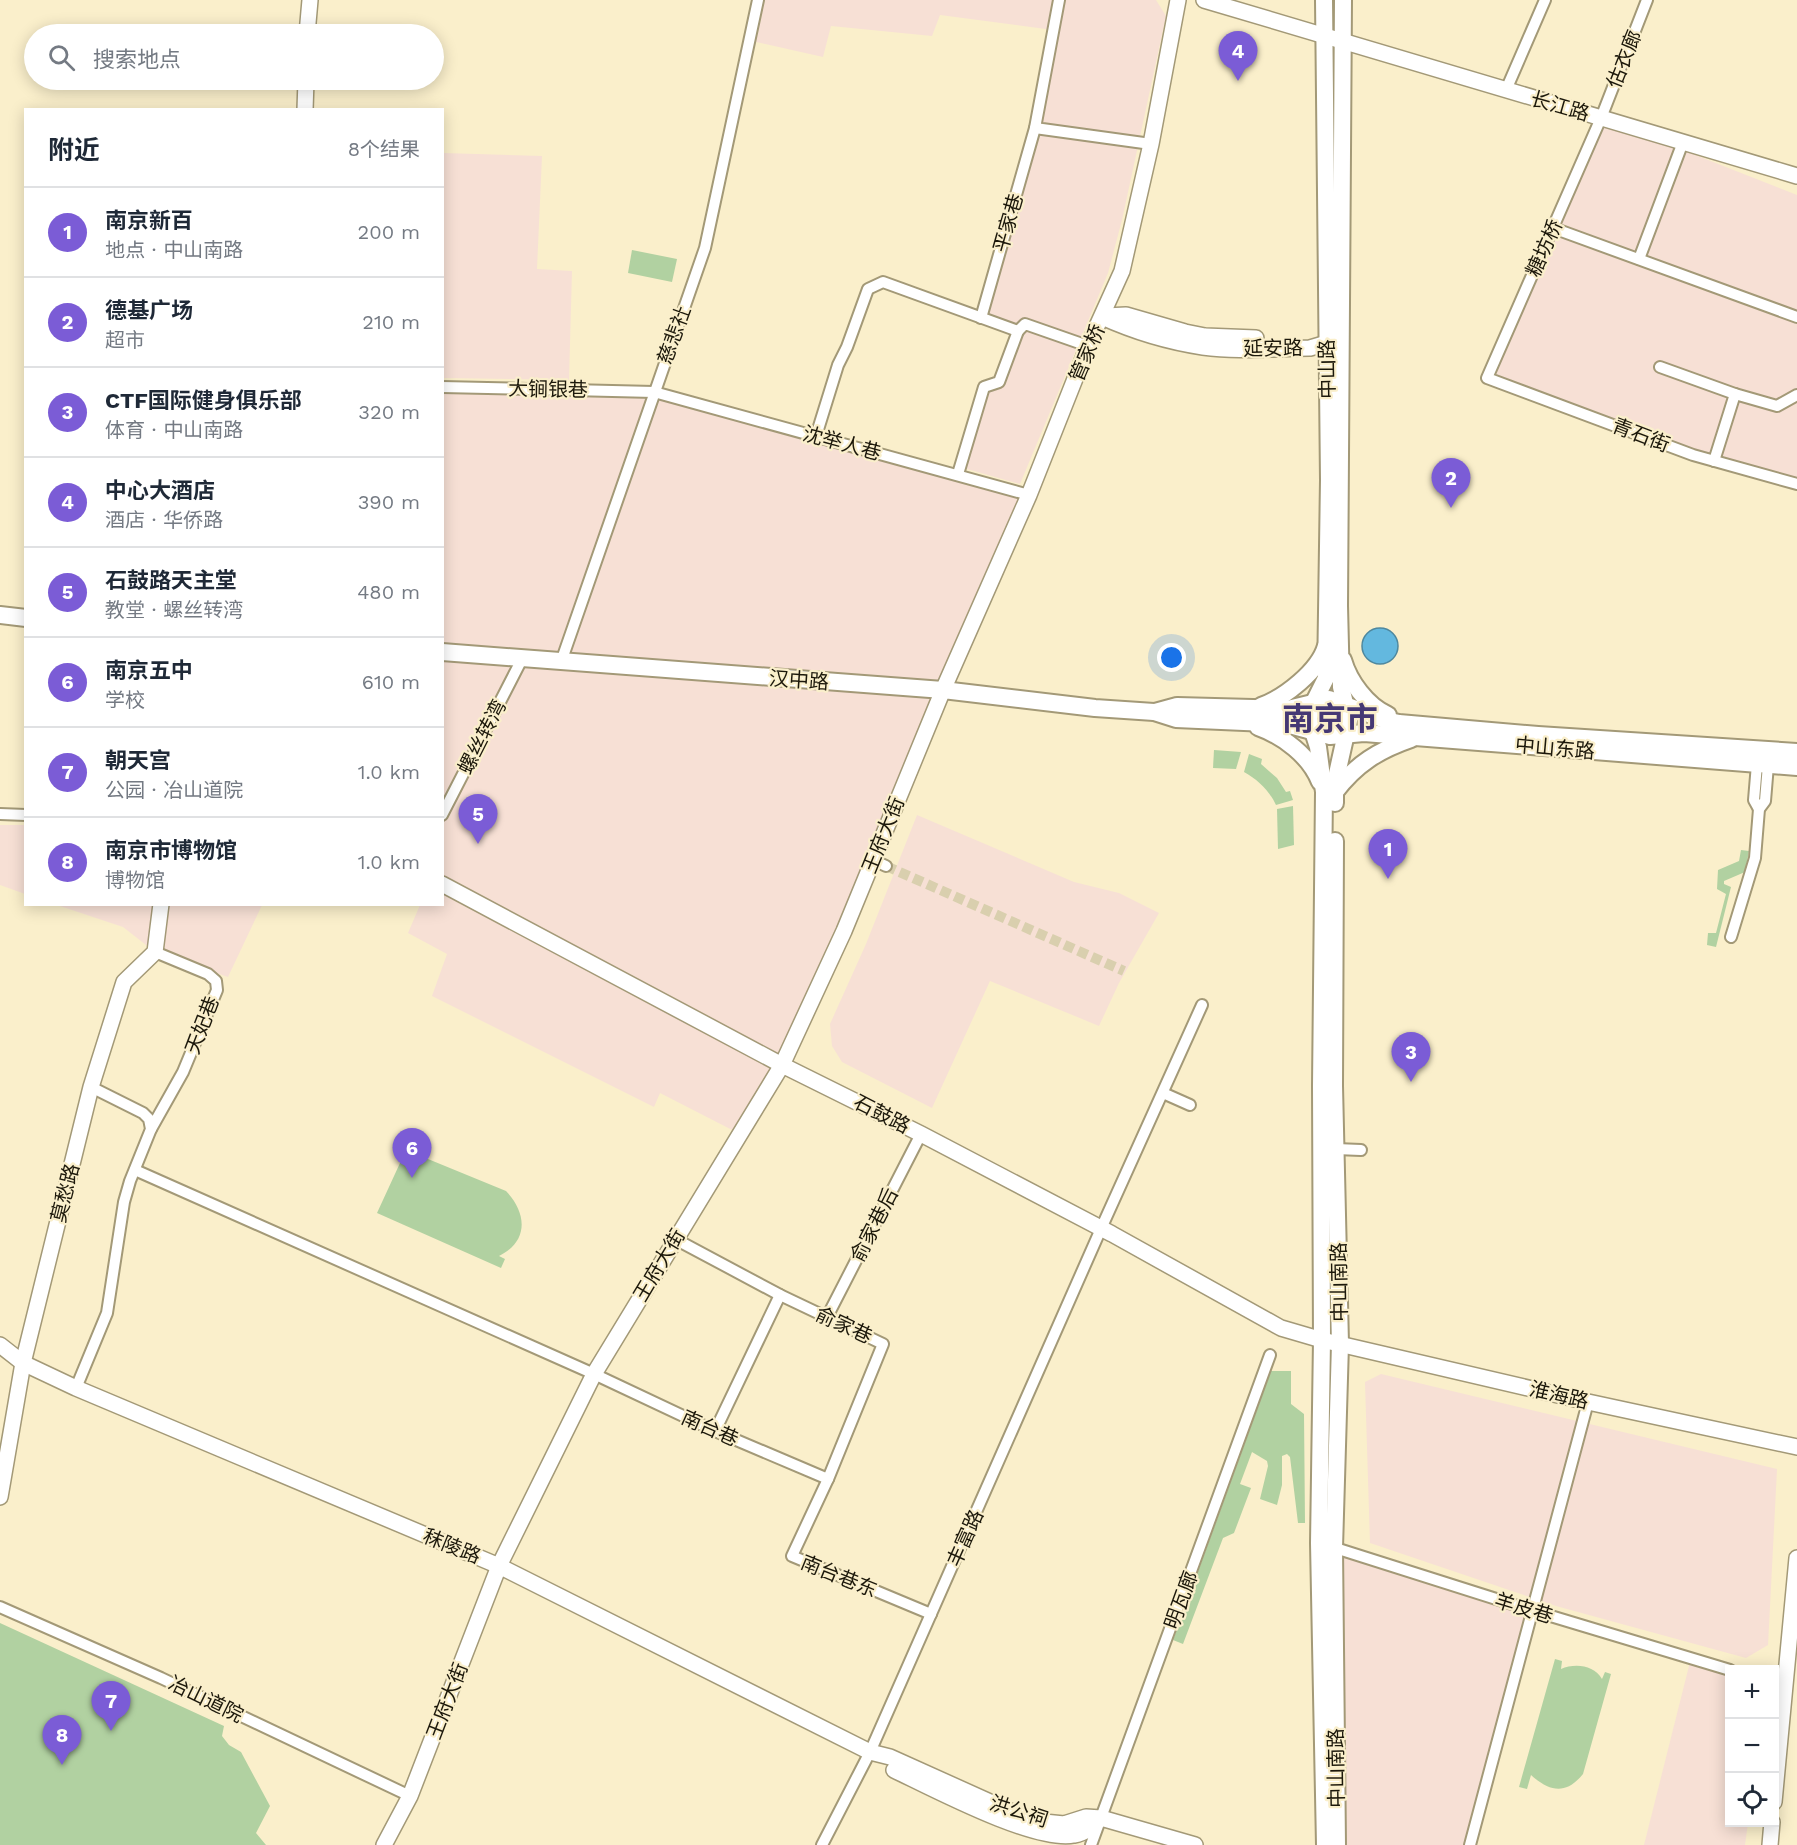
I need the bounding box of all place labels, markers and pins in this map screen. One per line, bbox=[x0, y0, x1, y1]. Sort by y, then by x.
pin: 4 bbox=[1218, 32, 1258, 81]
pin: 2 bbox=[1432, 458, 1470, 508]
pin: 5 bbox=[458, 794, 498, 844]
pin: 1 bbox=[1368, 830, 1408, 879]
pin: 3 bbox=[1392, 1032, 1430, 1082]
pin: 6 bbox=[392, 1128, 432, 1178]
pin: 7 bbox=[92, 1682, 130, 1731]
pin: 8 bbox=[42, 1716, 82, 1765]

